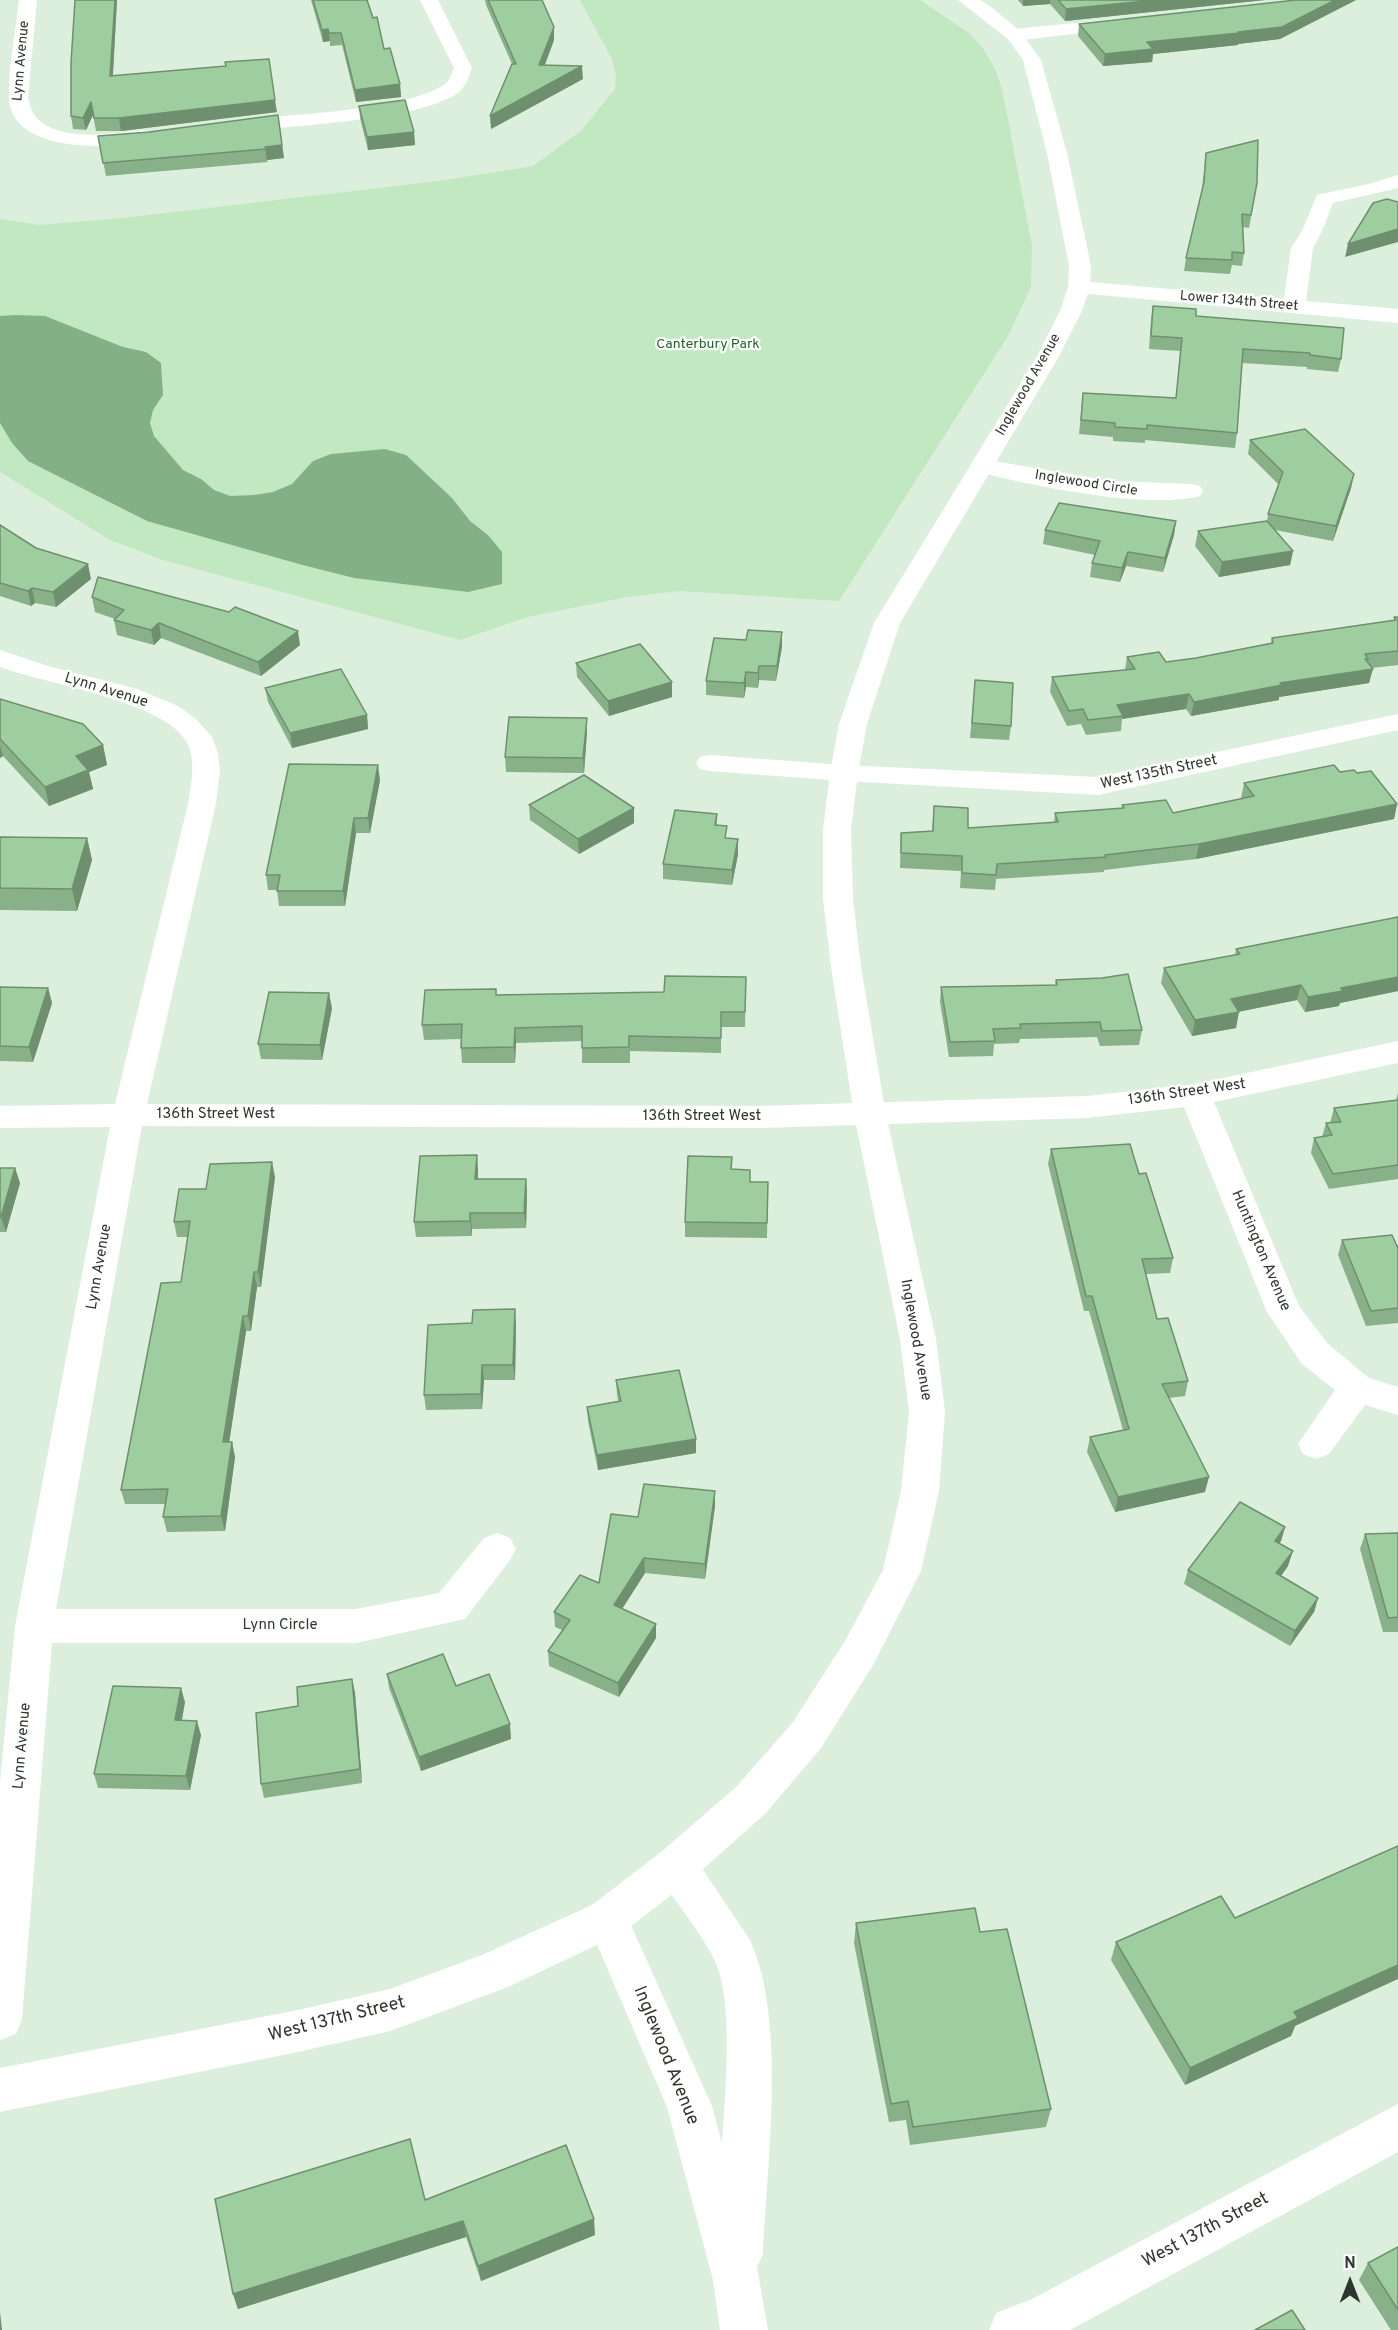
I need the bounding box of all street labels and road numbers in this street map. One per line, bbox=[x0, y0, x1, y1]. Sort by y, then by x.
street label: Lynn Avenue bbox=[10, 20, 34, 102]
street label: Lower 134th Street bbox=[1179, 288, 1299, 316]
street label: Inglewood Avenue bbox=[993, 331, 1065, 439]
street label: Inglewood Circle bbox=[1033, 468, 1139, 500]
street label: Lynn Avenue bbox=[62, 670, 150, 712]
street label: West 135th Street bbox=[1099, 752, 1219, 794]
street label: 136th Street West bbox=[1127, 1076, 1247, 1110]
street label: 136th Street West bbox=[157, 1106, 275, 1124]
street label: 136th Street West bbox=[643, 1108, 761, 1126]
street label: Huntington Avenue bbox=[1226, 1188, 1294, 1314]
street label: Lynn Avenue bbox=[84, 1223, 116, 1311]
street label: Inglewood Avenue bbox=[895, 1278, 935, 1402]
street label: Lynn Circle bbox=[243, 1617, 317, 1635]
street label: Lynn Avenue bbox=[10, 1702, 36, 1790]
street label: Inglewood Avenue bbox=[627, 1983, 703, 2129]
street label: West 137th Street bbox=[266, 1993, 408, 2047]
street label: West 137th Street bbox=[1139, 2189, 1273, 2273]

